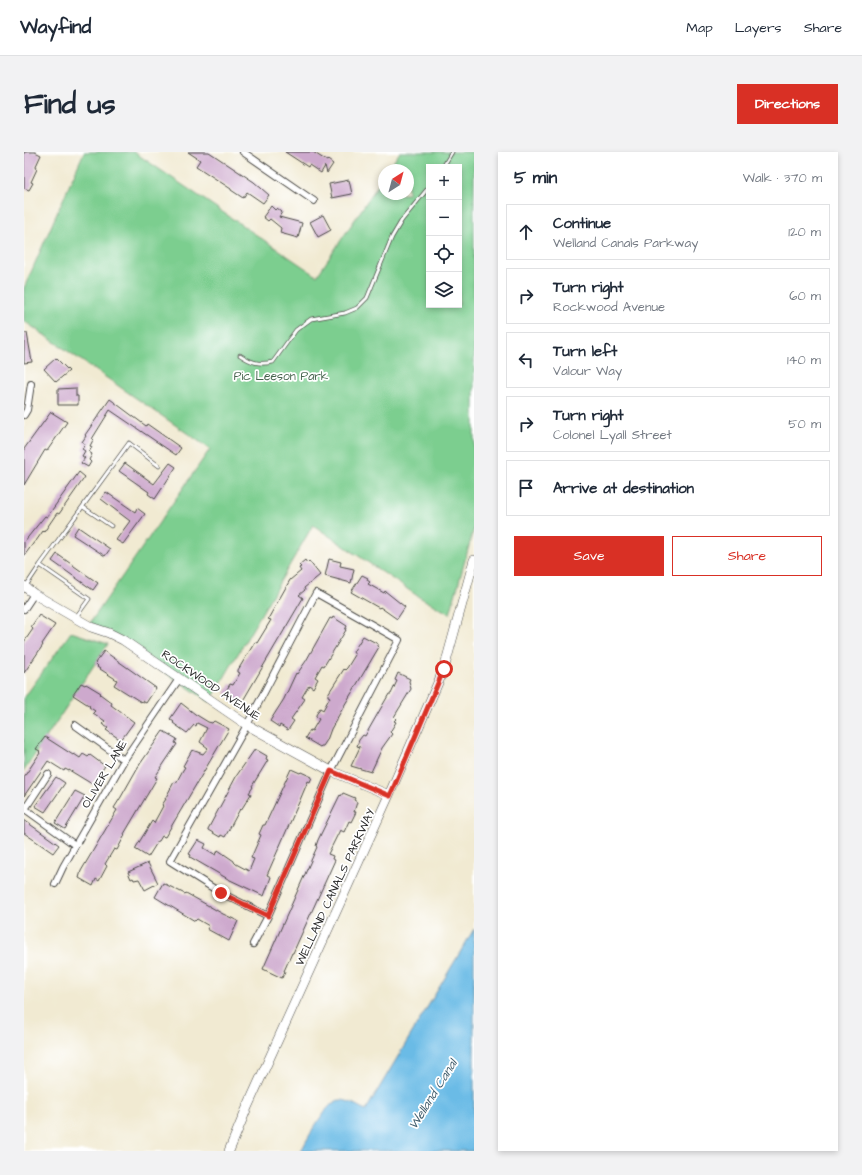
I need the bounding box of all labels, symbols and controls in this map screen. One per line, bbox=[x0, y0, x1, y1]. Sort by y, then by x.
text: Wayfind bbox=[20, 14, 91, 41]
text: Map bbox=[686, 18, 713, 38]
text: Layers bbox=[735, 18, 782, 38]
text: Share bbox=[804, 18, 842, 38]
button: Directions bbox=[737, 84, 838, 124]
text: Find us bbox=[24, 85, 115, 124]
north arrow bbox=[378, 164, 414, 200]
map controls bbox=[426, 164, 462, 308]
button: + bbox=[426, 164, 462, 200]
text: 5 min bbox=[514, 166, 557, 190]
text: Walk · 370 m bbox=[743, 169, 822, 187]
button: − bbox=[426, 200, 462, 236]
text: Continue bbox=[553, 213, 611, 234]
icon: ahead bbox=[515, 221, 537, 243]
text: 120 m bbox=[788, 223, 821, 241]
text: Welland Canals Parkway bbox=[553, 234, 698, 252]
button: locate bbox=[426, 236, 462, 272]
button: layers bbox=[426, 272, 462, 308]
text: Turn right bbox=[553, 277, 624, 298]
icon: right bbox=[515, 285, 537, 307]
text: 60 m bbox=[789, 287, 821, 305]
text: Rockwood Avenue bbox=[553, 298, 665, 316]
text: Turn left bbox=[553, 341, 617, 362]
icon: left bbox=[515, 349, 537, 371]
text: 140 m bbox=[787, 351, 821, 369]
text: Valour Way bbox=[553, 362, 622, 380]
park label: Pic Leeson Park bbox=[234, 368, 329, 385]
text: Turn right bbox=[553, 405, 624, 426]
icon: right bbox=[515, 413, 537, 435]
text: 50 m bbox=[788, 415, 821, 433]
text: Colonel Lyall Street bbox=[553, 426, 672, 444]
icon: arrive bbox=[515, 477, 537, 499]
text: Arrive at destination bbox=[553, 478, 694, 499]
button: Save bbox=[514, 536, 664, 576]
button: Share bbox=[672, 536, 822, 576]
street label: ROCKWOOD AVENUE bbox=[158, 646, 264, 725]
route start bbox=[435, 660, 453, 678]
street label: OLIVER LANE bbox=[77, 737, 131, 812]
street label: WELLAND CANALS PARKWAY bbox=[291, 805, 380, 969]
route end bbox=[212, 884, 230, 902]
water label: Welland Canal bbox=[404, 1054, 463, 1133]

